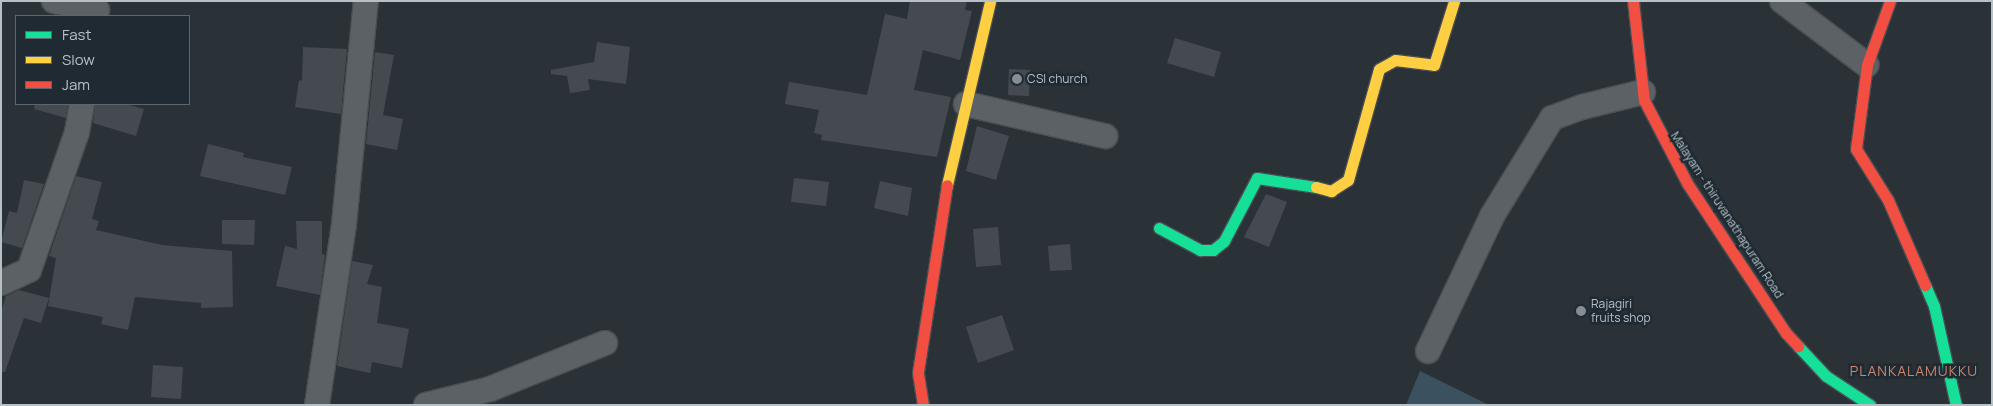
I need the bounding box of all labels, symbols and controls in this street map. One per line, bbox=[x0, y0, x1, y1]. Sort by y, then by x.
legend bbox=[15, 15, 190, 105]
text: Fast bbox=[62, 24, 91, 45]
text: Slow bbox=[62, 49, 95, 70]
place label: CSI church bbox=[1027, 72, 1087, 86]
marker: CSI church bbox=[1011, 73, 1023, 85]
text: Jam bbox=[62, 74, 90, 95]
street label: Malayam - thiruvanathapuram Road bbox=[1668, 129, 1786, 301]
place label: Rajagiri fruits shop bbox=[1591, 297, 1651, 325]
marker: Rajagiri fruits shop bbox=[1575, 305, 1587, 317]
district label: PLANKALAMUKKU bbox=[1848, 363, 1980, 379]

